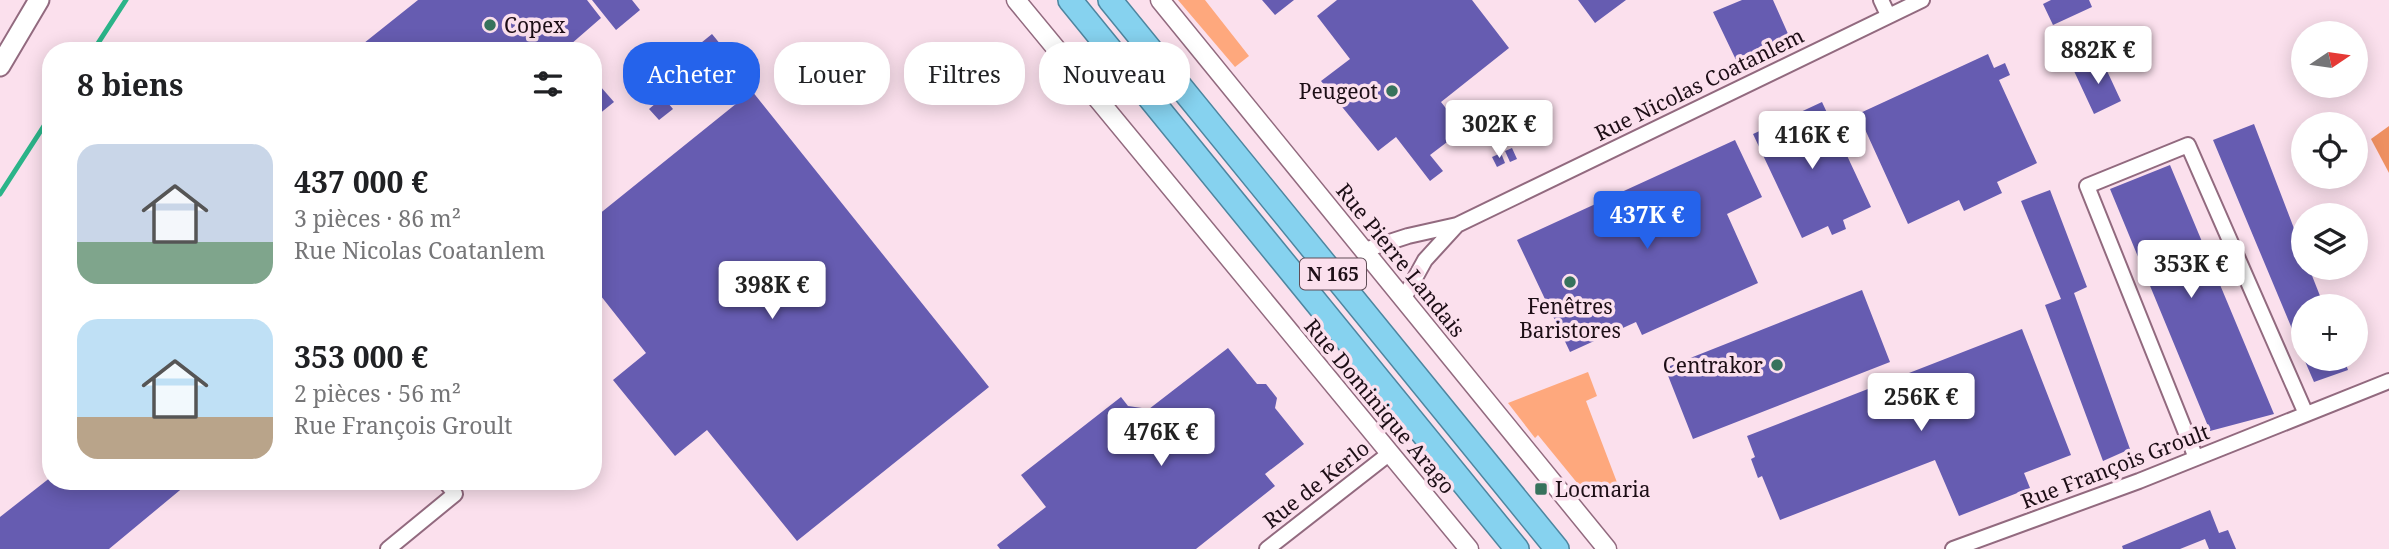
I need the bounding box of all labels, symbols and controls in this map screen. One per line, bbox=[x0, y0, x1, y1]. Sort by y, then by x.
place label: Copex bbox=[504, 11, 566, 39]
marker: Copex bbox=[482, 17, 498, 33]
street label: Rue Nicolas Coatanlem bbox=[1590, 21, 1808, 147]
north arrow bbox=[2291, 21, 2368, 98]
map controls bbox=[2291, 21, 2368, 371]
pin: 882K € bbox=[2041, 27, 2155, 86]
text: 882K € bbox=[2061, 33, 2135, 65]
chip: Acheter bbox=[623, 42, 760, 105]
chip: Louer bbox=[774, 42, 890, 105]
chip: Filtres bbox=[904, 42, 1025, 105]
chip: Nouveau bbox=[1039, 42, 1190, 105]
text: 8 biens bbox=[77, 64, 183, 105]
icon: filters bbox=[529, 65, 567, 103]
place label: Peugeot bbox=[1299, 77, 1378, 105]
marker: Peugeot bbox=[1384, 83, 1400, 99]
pin: 302K € bbox=[1442, 100, 1556, 160]
text: 302K € bbox=[1462, 107, 1536, 139]
pin: 416K € bbox=[1755, 111, 1869, 171]
button: locate bbox=[2291, 112, 2368, 189]
text: 416K € bbox=[1775, 118, 1849, 150]
text: 437 000 € bbox=[294, 161, 428, 202]
icon: home bbox=[133, 172, 217, 256]
street label: Rue Pierre Landais bbox=[1330, 177, 1472, 343]
pin: 437K € bbox=[1590, 191, 1704, 251]
text: 437K € bbox=[1610, 198, 1684, 230]
text: 3 pièces · 86 m² bbox=[294, 202, 461, 234]
button: layers bbox=[2291, 203, 2368, 280]
text: Rue Nicolas Coatanlem bbox=[294, 234, 545, 266]
pin: 353K € bbox=[2134, 240, 2248, 300]
text: 353K € bbox=[2154, 247, 2228, 279]
road number: N 165 bbox=[1300, 258, 1366, 290]
pin: 398K € bbox=[715, 262, 829, 321]
text: 398K € bbox=[735, 268, 809, 300]
marker: Fenêtres Baristores bbox=[1562, 274, 1578, 290]
place label: Fenêtres Baristores bbox=[1519, 292, 1621, 344]
button: + bbox=[2291, 294, 2368, 371]
street label: Rue Dominique Arago bbox=[1298, 313, 1462, 499]
text: 353 000 € bbox=[294, 336, 428, 377]
icon: home bbox=[133, 347, 217, 431]
place label: Centrakor bbox=[1663, 351, 1763, 379]
marker: Centrakor bbox=[1769, 357, 1785, 373]
pin: 256K € bbox=[1864, 374, 1978, 433]
text: 2 pièces · 56 m² bbox=[294, 377, 461, 409]
text: 256K € bbox=[1884, 380, 1958, 412]
pin: 476K € bbox=[1104, 408, 1218, 468]
text: Rue François Groult bbox=[294, 409, 512, 441]
text: 476K € bbox=[1124, 415, 1198, 447]
street label: Rue François Groult bbox=[2017, 417, 2213, 515]
street label: Rue de Kerlo bbox=[1257, 434, 1375, 534]
place label: Locmaria bbox=[1555, 475, 1651, 503]
marker: Locmaria bbox=[1533, 481, 1549, 497]

